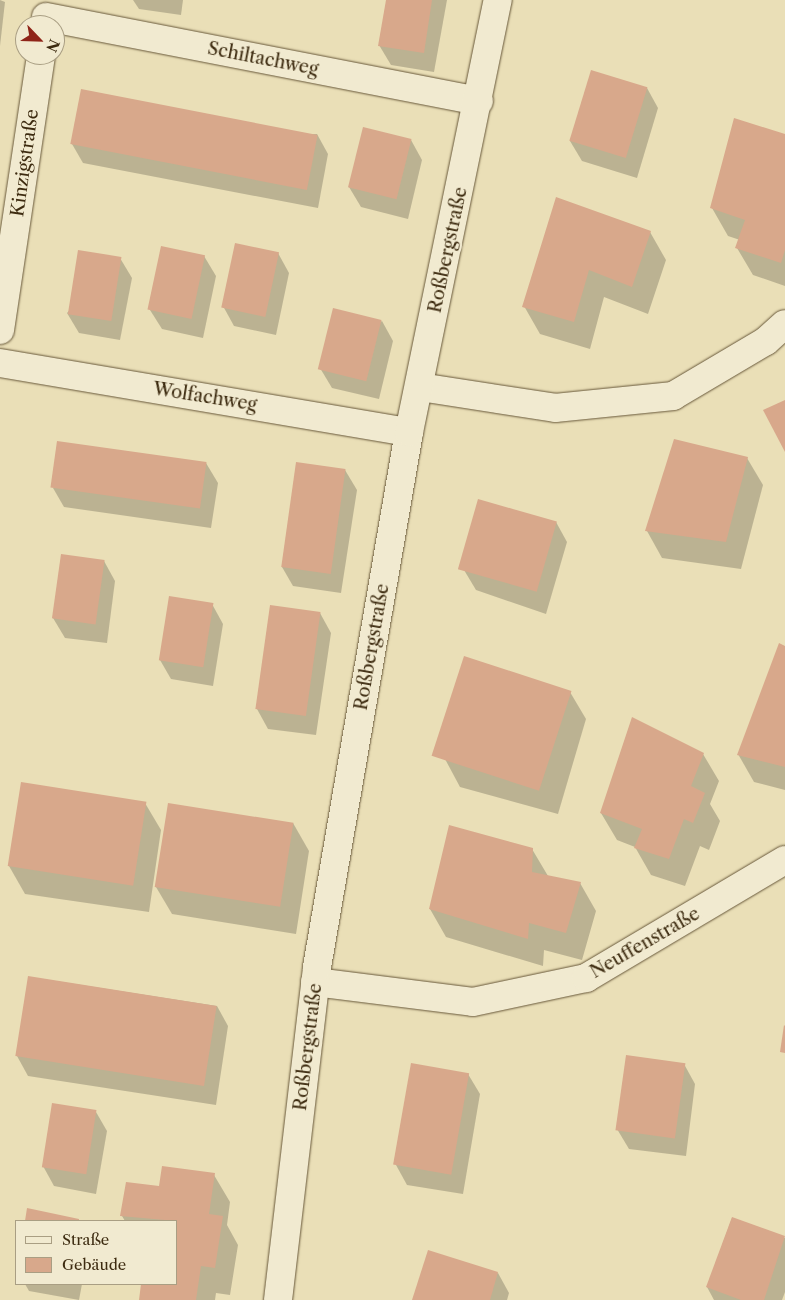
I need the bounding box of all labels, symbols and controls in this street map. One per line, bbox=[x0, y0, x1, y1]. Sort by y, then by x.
north arrow bbox=[15, 15, 65, 65]
text: N bbox=[42, 36, 63, 55]
street label: Schiltachweg bbox=[206, 38, 320, 80]
street label: Kinzigstraße bbox=[7, 108, 43, 218]
street label: Roßbergstraße bbox=[424, 185, 472, 315]
street label: Wolfachweg bbox=[152, 378, 258, 416]
street label: Roßbergstraße bbox=[350, 582, 394, 712]
street label: Neuffenstraße bbox=[586, 903, 704, 983]
street label: Roßbergstraße bbox=[289, 982, 327, 1112]
legend bbox=[15, 1220, 178, 1285]
text: Straße bbox=[62, 1230, 109, 1249]
text: Gebäude bbox=[62, 1255, 126, 1274]

